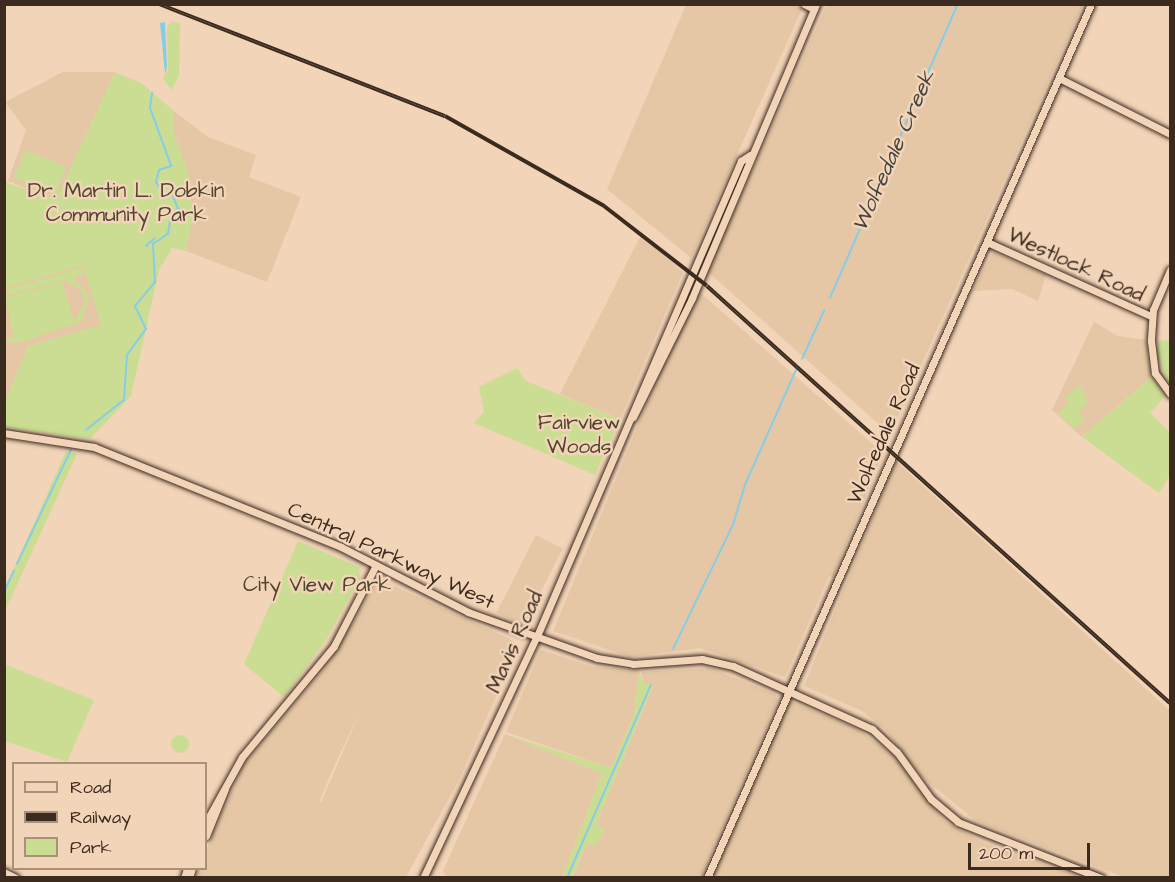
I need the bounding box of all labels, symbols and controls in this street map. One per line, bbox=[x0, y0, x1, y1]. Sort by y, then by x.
water label: Wolfedale Creek bbox=[847, 67, 941, 235]
park label: Dr. Martin L. Dobkin Community Park bbox=[28, 178, 224, 228]
street label: Westlock Road bbox=[1004, 222, 1148, 308]
street label: Wolfedale Road bbox=[842, 360, 926, 508]
park label: Fairview Woods bbox=[538, 410, 620, 460]
street label: Central Parkway West bbox=[283, 497, 499, 615]
park label: City View Park bbox=[243, 572, 391, 598]
street label: Mavis Road bbox=[481, 587, 549, 697]
legend bbox=[12, 762, 207, 870]
text: Road bbox=[70, 775, 111, 800]
text: Railway bbox=[70, 805, 131, 830]
scale bar bbox=[971, 831, 1092, 869]
text: Park bbox=[70, 835, 112, 860]
text: 200 m bbox=[979, 841, 1033, 866]

